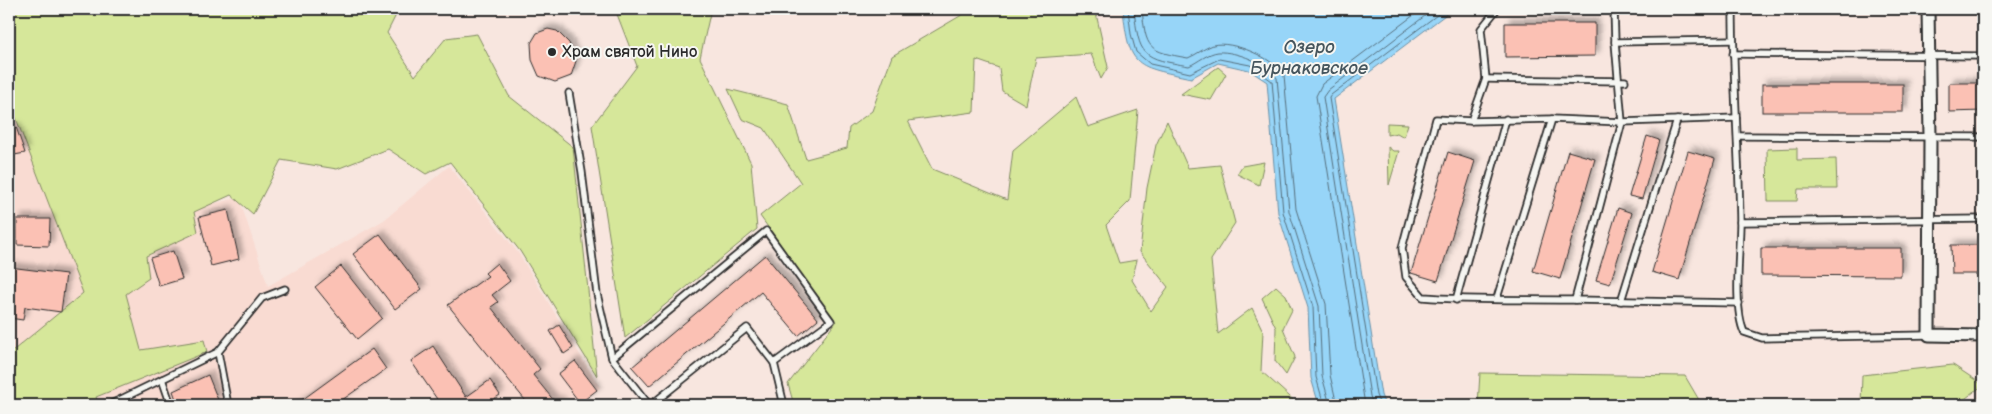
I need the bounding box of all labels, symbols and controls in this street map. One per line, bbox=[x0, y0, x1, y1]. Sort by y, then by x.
water label: Озеро Бурнаковское bbox=[1250, 37, 1368, 79]
place label: Храм святой Нино bbox=[562, 43, 697, 62]
marker: Храм святой Нино bbox=[546, 46, 558, 58]

